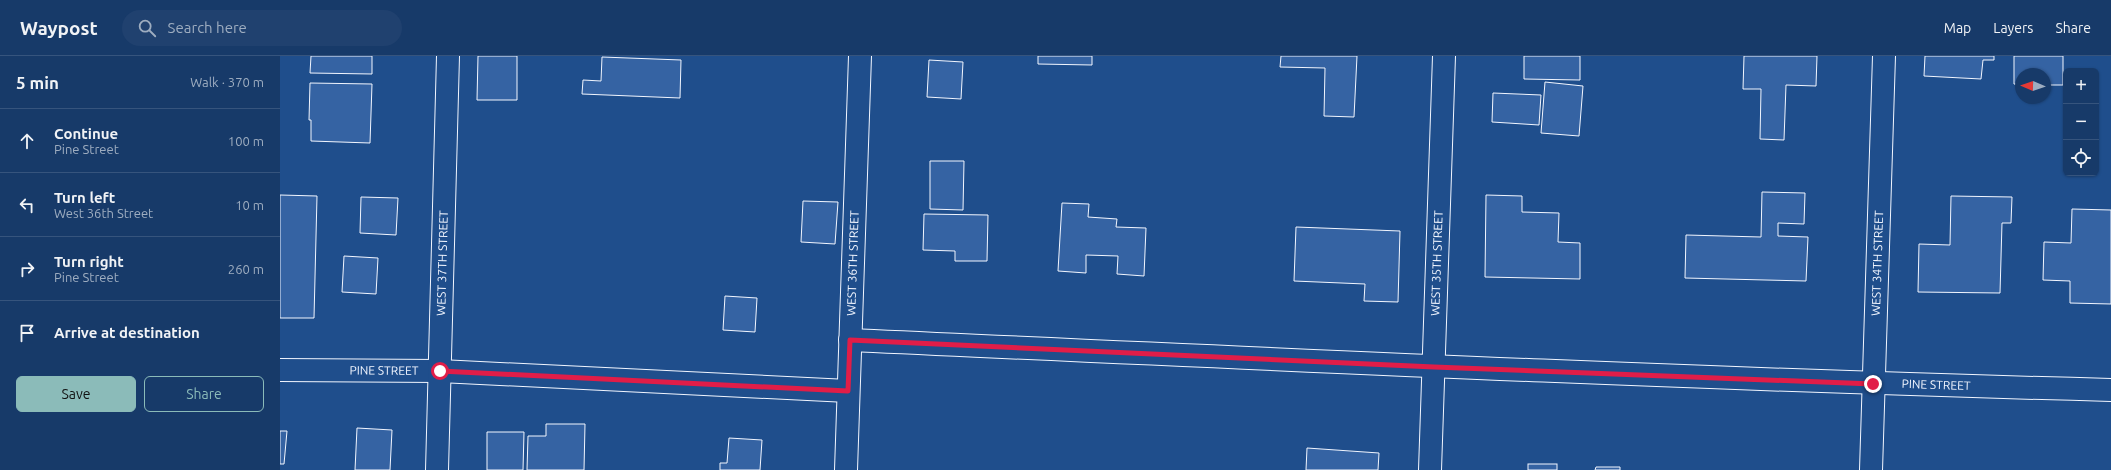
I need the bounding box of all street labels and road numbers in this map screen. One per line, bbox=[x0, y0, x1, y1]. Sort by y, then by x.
street label: WEST 37TH STREET bbox=[434, 210, 450, 316]
street label: WEST 36TH STREET bbox=[844, 210, 861, 316]
street label: WEST 35TH STREET bbox=[1428, 210, 1445, 316]
street label: WEST 34TH STREET bbox=[1869, 210, 1885, 316]
street label: PINE STREET bbox=[349, 363, 419, 377]
street label: PINE STREET bbox=[1901, 377, 1971, 392]

